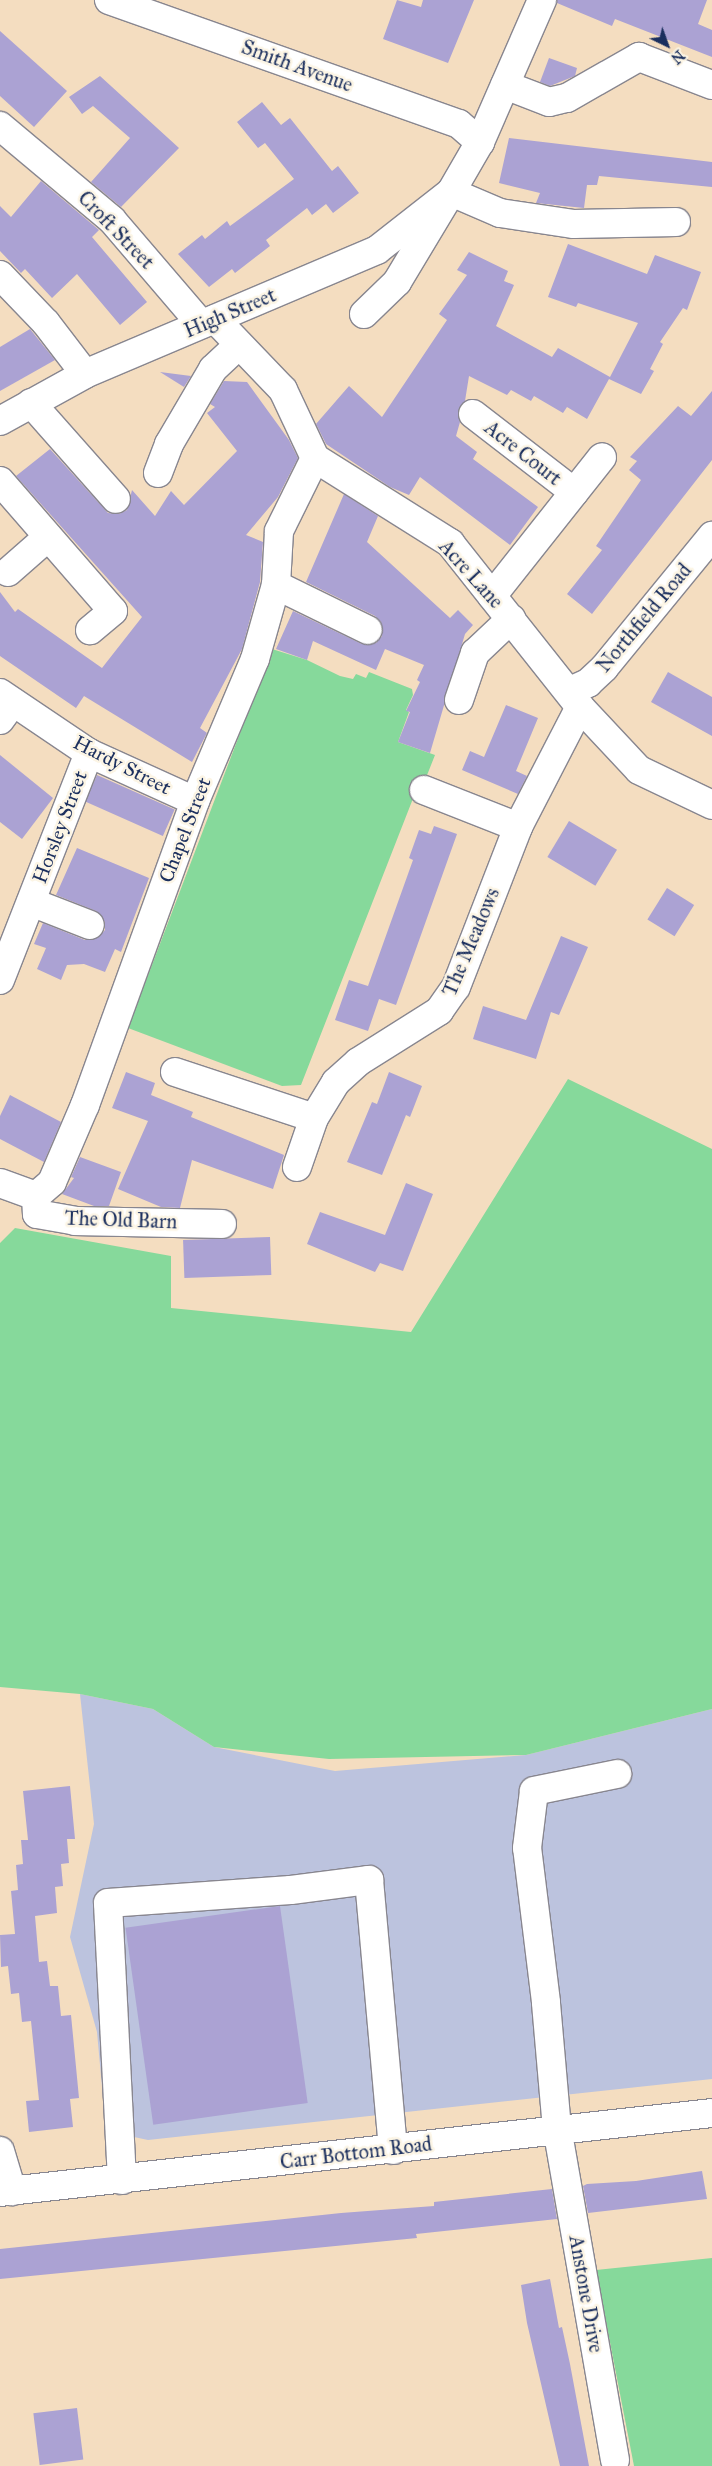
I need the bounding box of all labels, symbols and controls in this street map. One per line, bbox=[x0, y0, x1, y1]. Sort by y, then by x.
north arrow bbox=[642, 20, 692, 70]
street label: Smith Avenue bbox=[238, 35, 356, 97]
text: N bbox=[667, 46, 687, 67]
street label: Croft Street bbox=[73, 186, 159, 274]
street label: High Street bbox=[181, 283, 279, 343]
street label: Acre Court bbox=[480, 416, 566, 490]
street label: Acre Lane bbox=[434, 535, 508, 613]
street label: Northfield Road bbox=[592, 559, 696, 677]
street label: Hardy Street bbox=[69, 730, 175, 800]
street label: Horsley Street bbox=[27, 767, 93, 887]
street label: Chapel Street bbox=[154, 774, 216, 886]
street label: The Meadows bbox=[437, 884, 505, 1000]
street label: The Old Barn bbox=[64, 1206, 178, 1234]
street label: Carr Bottom Road bbox=[279, 2132, 433, 2174]
street label: Anstone Drive bbox=[564, 2234, 608, 2354]

